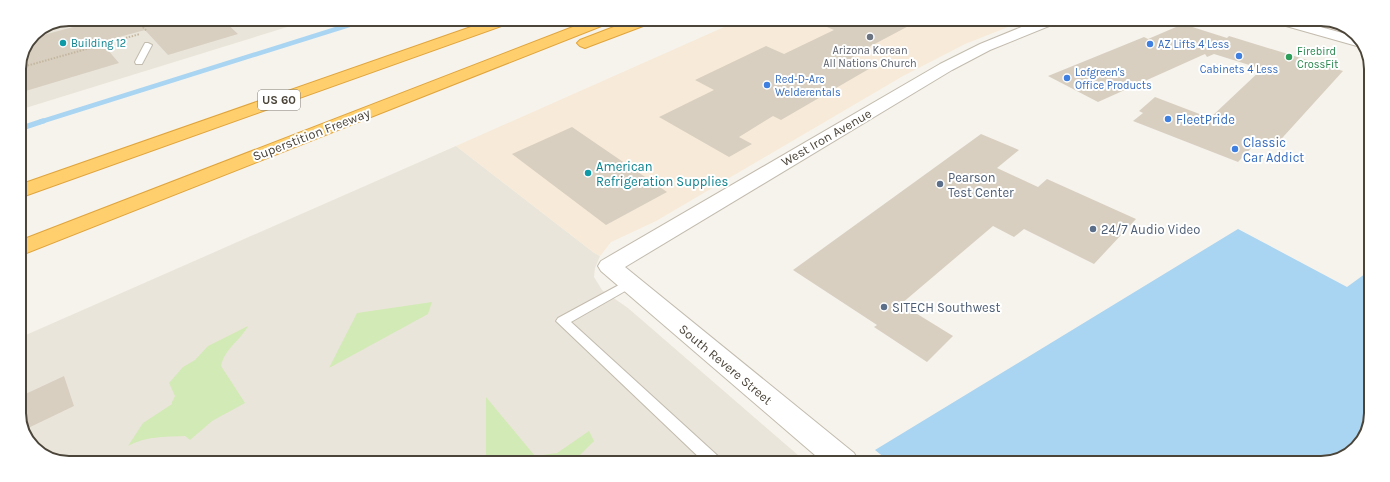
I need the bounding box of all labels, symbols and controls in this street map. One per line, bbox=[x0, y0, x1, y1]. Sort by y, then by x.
marker: Arizona Korean All Nations Church bbox=[865, 32, 875, 42]
place label: Building 12 bbox=[71, 37, 126, 50]
marker: Building 12 bbox=[58, 38, 68, 48]
place label: AZ Lifts 4 Less bbox=[1158, 38, 1229, 51]
marker: AZ Lifts 4 Less bbox=[1145, 39, 1155, 49]
place label: Arizona Korean All Nations Church bbox=[823, 44, 917, 70]
place label: Firebird CrossFit bbox=[1297, 45, 1338, 71]
marker: Cabinets 4 Less bbox=[1234, 51, 1244, 61]
marker: Firebird CrossFit bbox=[1284, 52, 1294, 62]
place label: Cabinets 4 Less bbox=[1200, 63, 1278, 76]
place label: Lofgreen's Office Products bbox=[1075, 66, 1152, 92]
place label: Red-D-Arc Welderentals bbox=[775, 73, 841, 99]
marker: Lofgreen's Office Products bbox=[1062, 73, 1072, 83]
marker: Red-D-Arc Welderentals bbox=[762, 80, 772, 90]
road number: US 60 bbox=[258, 90, 300, 110]
street label: Superstition Freeway bbox=[250, 105, 372, 164]
street label: West Iron Avenue bbox=[778, 105, 874, 169]
place label: FleetPride bbox=[1176, 112, 1235, 127]
marker: FleetPride bbox=[1163, 114, 1173, 124]
place label: Classic Car Addict bbox=[1243, 135, 1304, 165]
marker: Classic Car Addict bbox=[1230, 144, 1240, 154]
place label: American Refrigeration Supplies bbox=[596, 159, 728, 189]
marker: American Refrigeration Supplies bbox=[583, 168, 593, 178]
place label: Pearson Test Center bbox=[948, 170, 1014, 200]
marker: Pearson Test Center bbox=[935, 179, 945, 189]
place label: 24/7 Audio Video bbox=[1101, 222, 1200, 237]
marker: 24/7 Audio Video bbox=[1088, 224, 1098, 234]
place label: SITECH Southwest bbox=[892, 300, 1001, 315]
marker: SITECH Southwest bbox=[879, 302, 889, 312]
street label: South Revere Street bbox=[676, 321, 775, 408]

